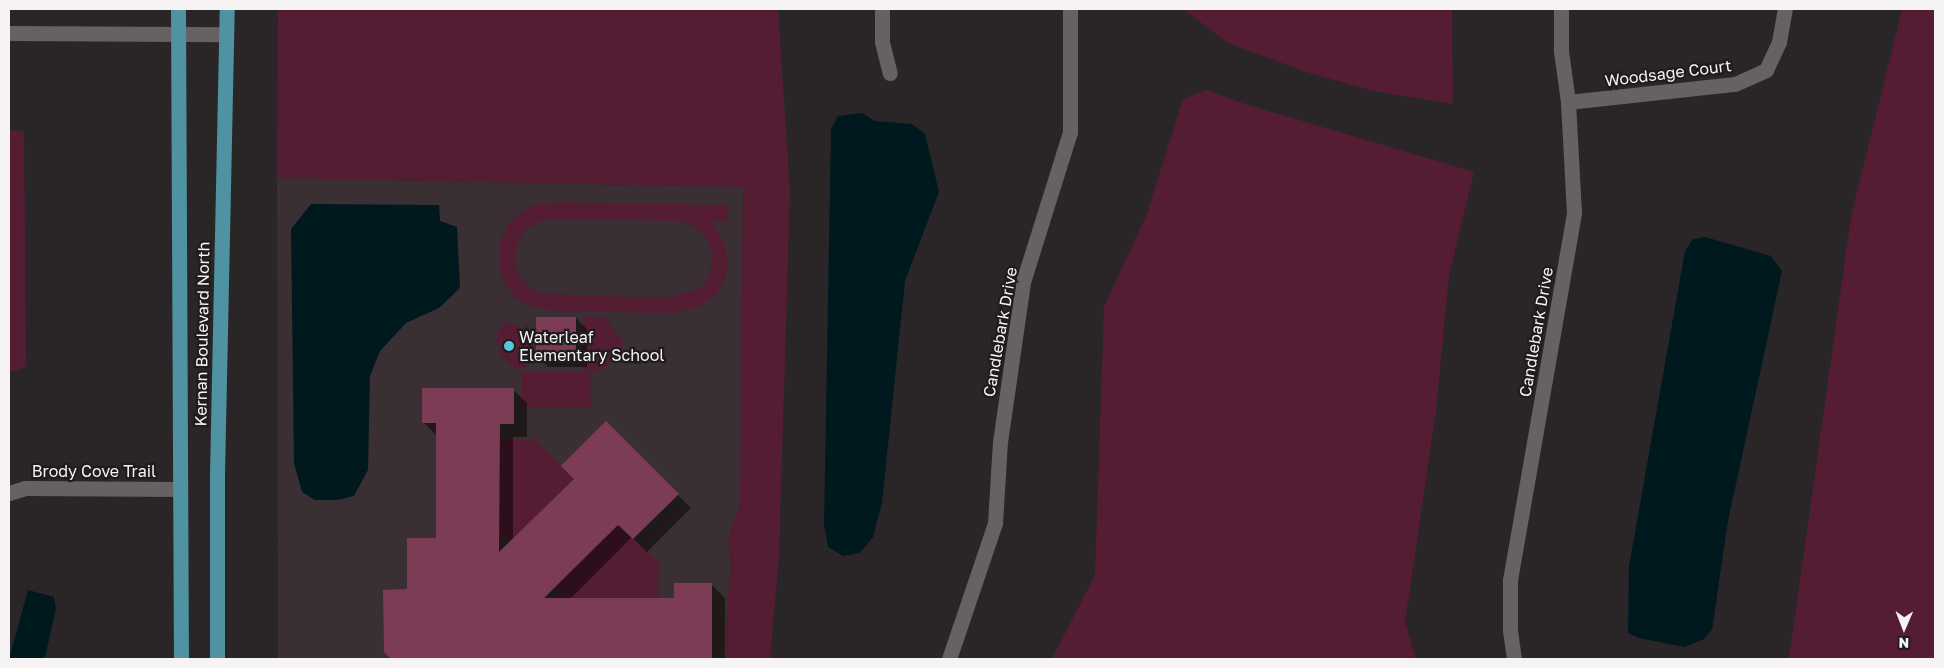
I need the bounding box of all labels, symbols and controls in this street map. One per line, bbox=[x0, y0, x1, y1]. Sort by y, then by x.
street label: Woodsage Court bbox=[1604, 56, 1732, 90]
street label: Kernan Boulevard North bbox=[191, 241, 213, 427]
street label: Candlebark Drive bbox=[979, 266, 1021, 398]
street label: Candlebark Drive bbox=[1515, 266, 1557, 398]
place label: Waterleaf Elementary School bbox=[519, 327, 664, 365]
marker: Waterleaf Elementary School bbox=[503, 340, 515, 352]
street label: Brody Cove Trail bbox=[32, 461, 156, 481]
north arrow bbox=[1879, 603, 1929, 653]
text: N bbox=[1898, 635, 1909, 652]

